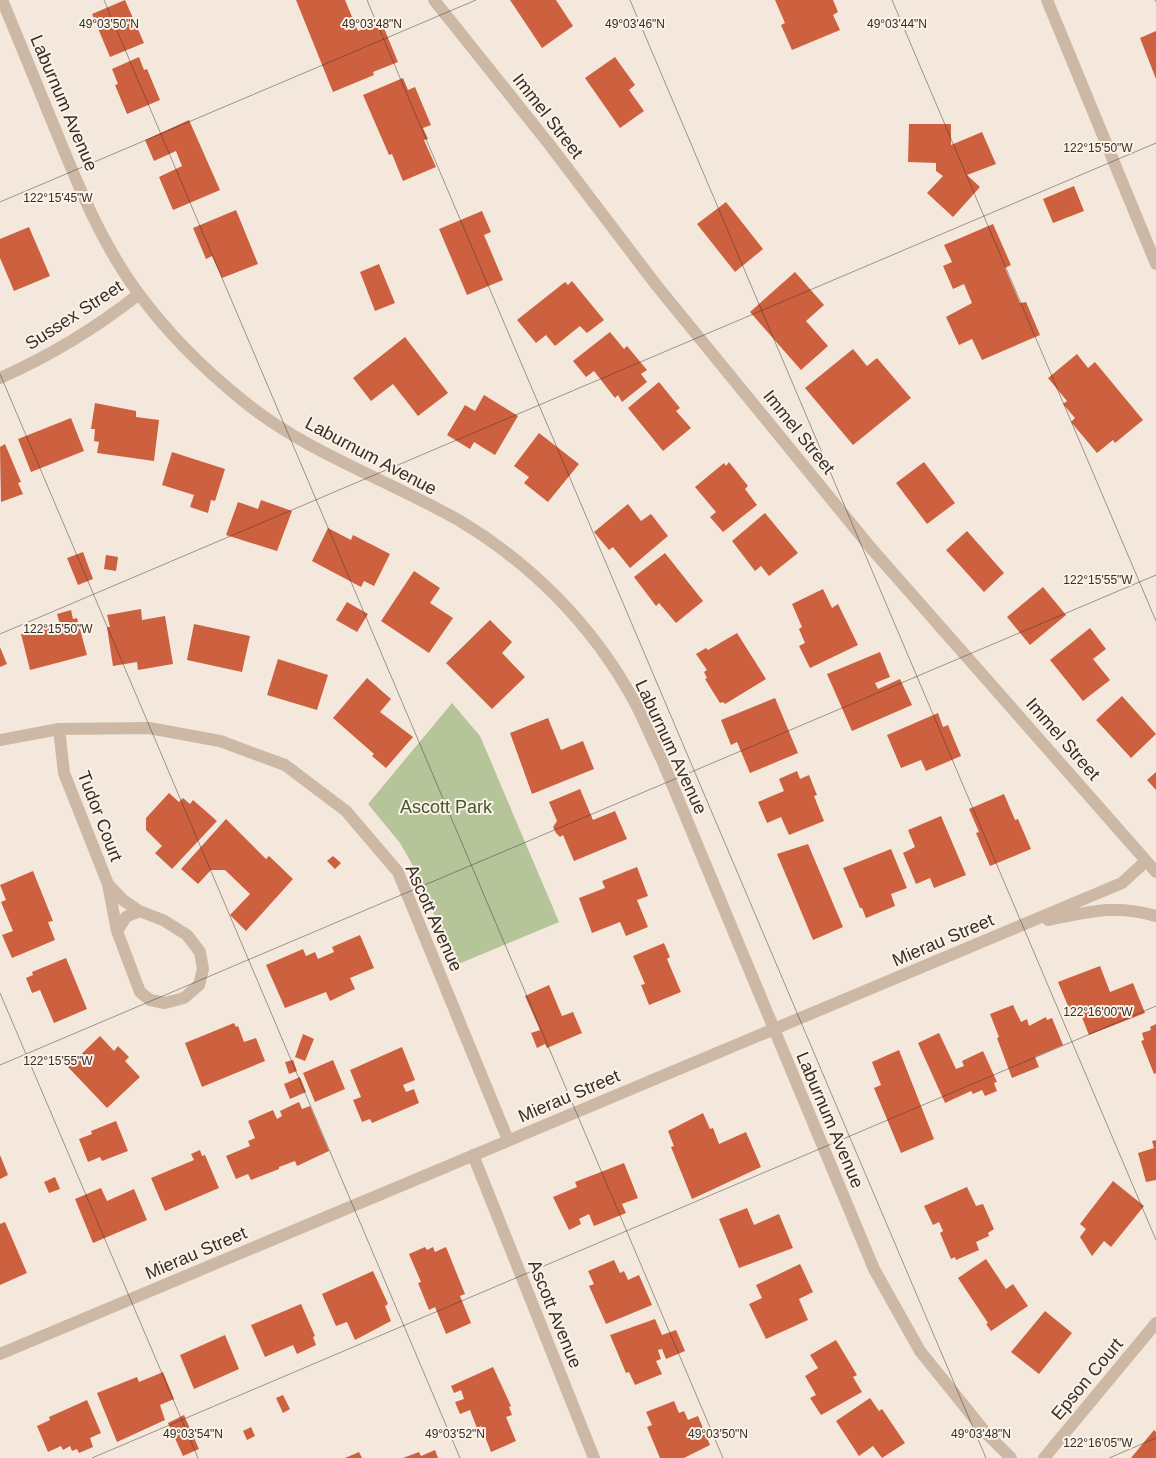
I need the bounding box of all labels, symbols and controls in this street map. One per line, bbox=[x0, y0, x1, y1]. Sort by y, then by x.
text: 49°03'50"N bbox=[79, 17, 139, 31]
text: 49°03'48"N bbox=[342, 17, 402, 31]
text: 49°03'46"N bbox=[605, 17, 665, 31]
text: 49°03'44"N bbox=[867, 17, 927, 31]
street label: Laburnum Avenue bbox=[26, 32, 102, 174]
street label: Immel Street bbox=[509, 70, 587, 162]
text: 122°15'50"W bbox=[1063, 141, 1133, 155]
text: 122°15'45"W bbox=[23, 191, 93, 205]
street label: Sussex Street bbox=[22, 276, 126, 354]
street label: Immel Street bbox=[759, 386, 839, 478]
street label: Laburnum Avenue bbox=[302, 413, 440, 499]
text: 122°15'55"W bbox=[1063, 573, 1133, 587]
text: 122°15'50"W bbox=[23, 622, 93, 636]
street label: Laburnum Avenue bbox=[631, 677, 711, 817]
street label: Immel Street bbox=[1022, 694, 1104, 784]
street label: Tudor Court bbox=[74, 768, 126, 864]
park label: Ascott Park bbox=[400, 797, 493, 817]
street label: Ascott Avenue bbox=[402, 862, 466, 974]
street label: Mierau Street bbox=[889, 910, 997, 970]
text: 122°16'00"W bbox=[1063, 1005, 1133, 1019]
street label: Laburnum Avenue bbox=[792, 1049, 868, 1191]
text: 122°15'55"W bbox=[23, 1054, 93, 1068]
street label: Mierau Street bbox=[515, 1066, 623, 1126]
street label: Mierau Street bbox=[142, 1223, 250, 1283]
street label: Ascott Avenue bbox=[524, 1257, 586, 1371]
street label: Epson Court bbox=[1047, 1334, 1127, 1424]
text: 49°03'54"N bbox=[163, 1427, 223, 1441]
text: 49°03'52"N bbox=[425, 1427, 485, 1441]
text: 49°03'50"N bbox=[688, 1427, 748, 1441]
text: 49°03'48"N bbox=[951, 1427, 1011, 1441]
text: 122°16'05"W bbox=[1063, 1436, 1133, 1450]

